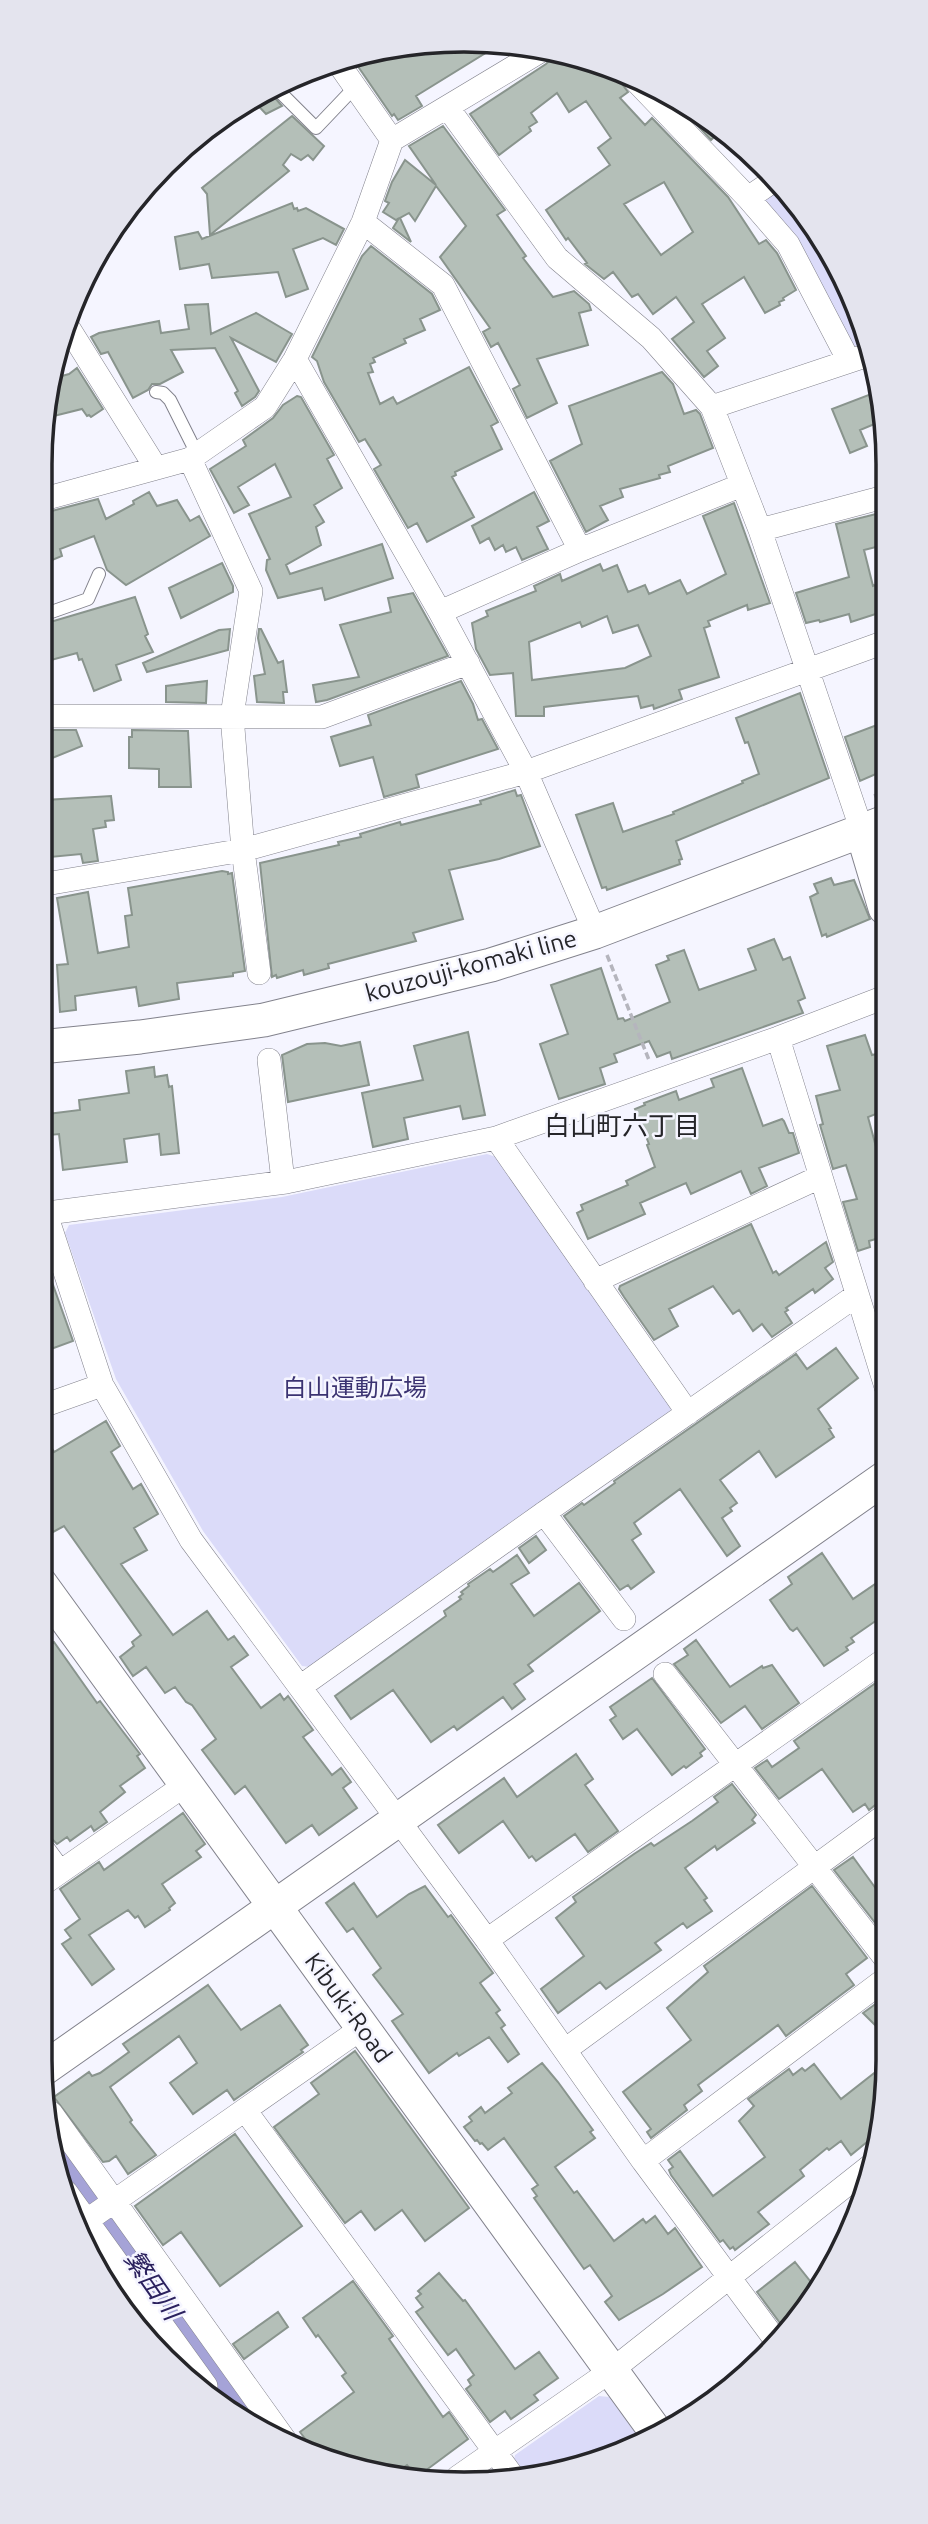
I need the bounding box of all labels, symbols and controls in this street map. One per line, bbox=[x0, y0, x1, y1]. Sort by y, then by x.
street label: kouzouji-komaki line bbox=[362, 924, 580, 1007]
district label: 白山町六丁目 bbox=[544, 1111, 700, 1140]
park label: 白山運動広場 bbox=[283, 1374, 427, 1401]
street label: Kibuki-Road bbox=[300, 1948, 397, 2068]
water label: 繁田川 bbox=[119, 2244, 189, 2327]

